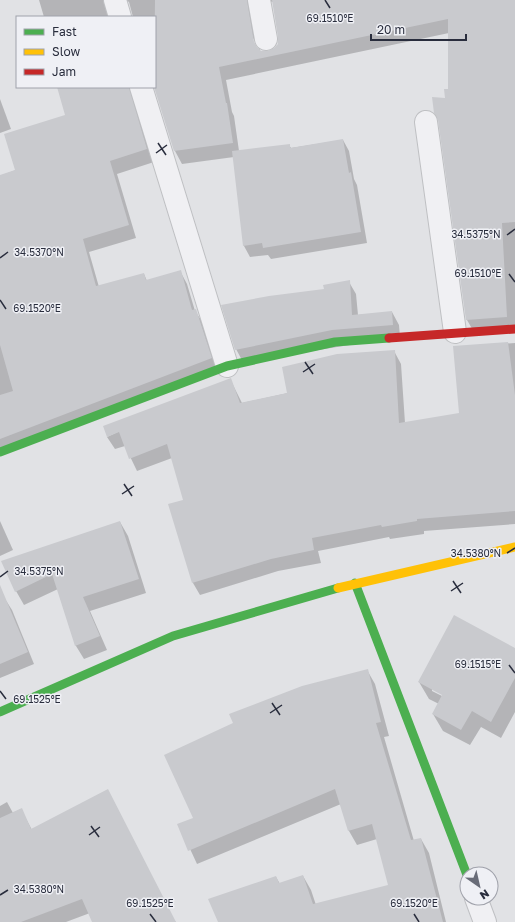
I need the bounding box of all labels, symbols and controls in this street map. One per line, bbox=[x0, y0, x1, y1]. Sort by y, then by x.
text: 69.1510°E bbox=[307, 12, 353, 24]
legend bbox=[16, 16, 156, 88]
scale bar bbox=[371, 16, 466, 42]
text: 20 m bbox=[377, 22, 405, 37]
text: Fast bbox=[52, 24, 77, 39]
text: Slow bbox=[52, 44, 80, 59]
text: Jam bbox=[52, 64, 76, 79]
text: 34.5375°N bbox=[451, 228, 501, 240]
text: 34.5370°N bbox=[14, 246, 64, 258]
text: 69.1510°E bbox=[455, 267, 501, 279]
text: 69.1520°E bbox=[13, 302, 61, 314]
text: 34.5380°N bbox=[451, 547, 501, 559]
text: 34.5375°N bbox=[14, 565, 64, 577]
text: 69.1515°E bbox=[455, 658, 501, 670]
text: 69.1525°E bbox=[13, 693, 61, 705]
north arrow bbox=[459, 866, 499, 906]
text: 34.5380°N bbox=[14, 883, 64, 895]
text: N bbox=[478, 887, 492, 902]
text: 69.1525°E bbox=[126, 897, 174, 909]
text: 69.1520°E bbox=[390, 897, 438, 909]

